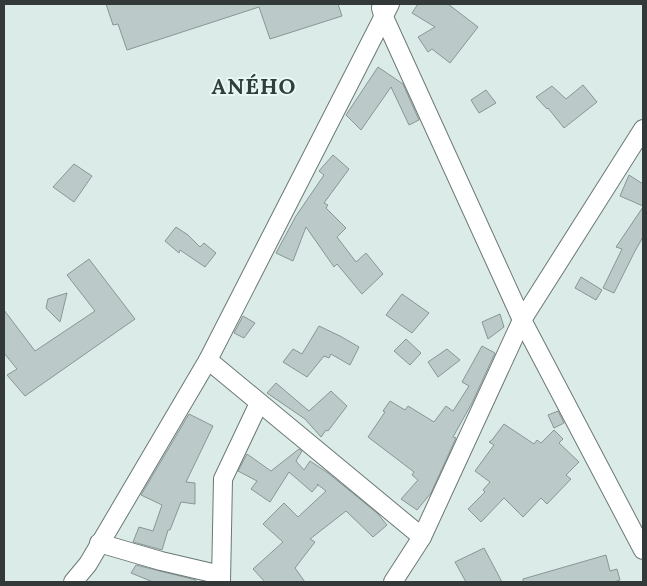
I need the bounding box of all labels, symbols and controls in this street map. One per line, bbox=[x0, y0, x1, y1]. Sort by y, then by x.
district label: ANÉHO bbox=[212, 72, 296, 100]

